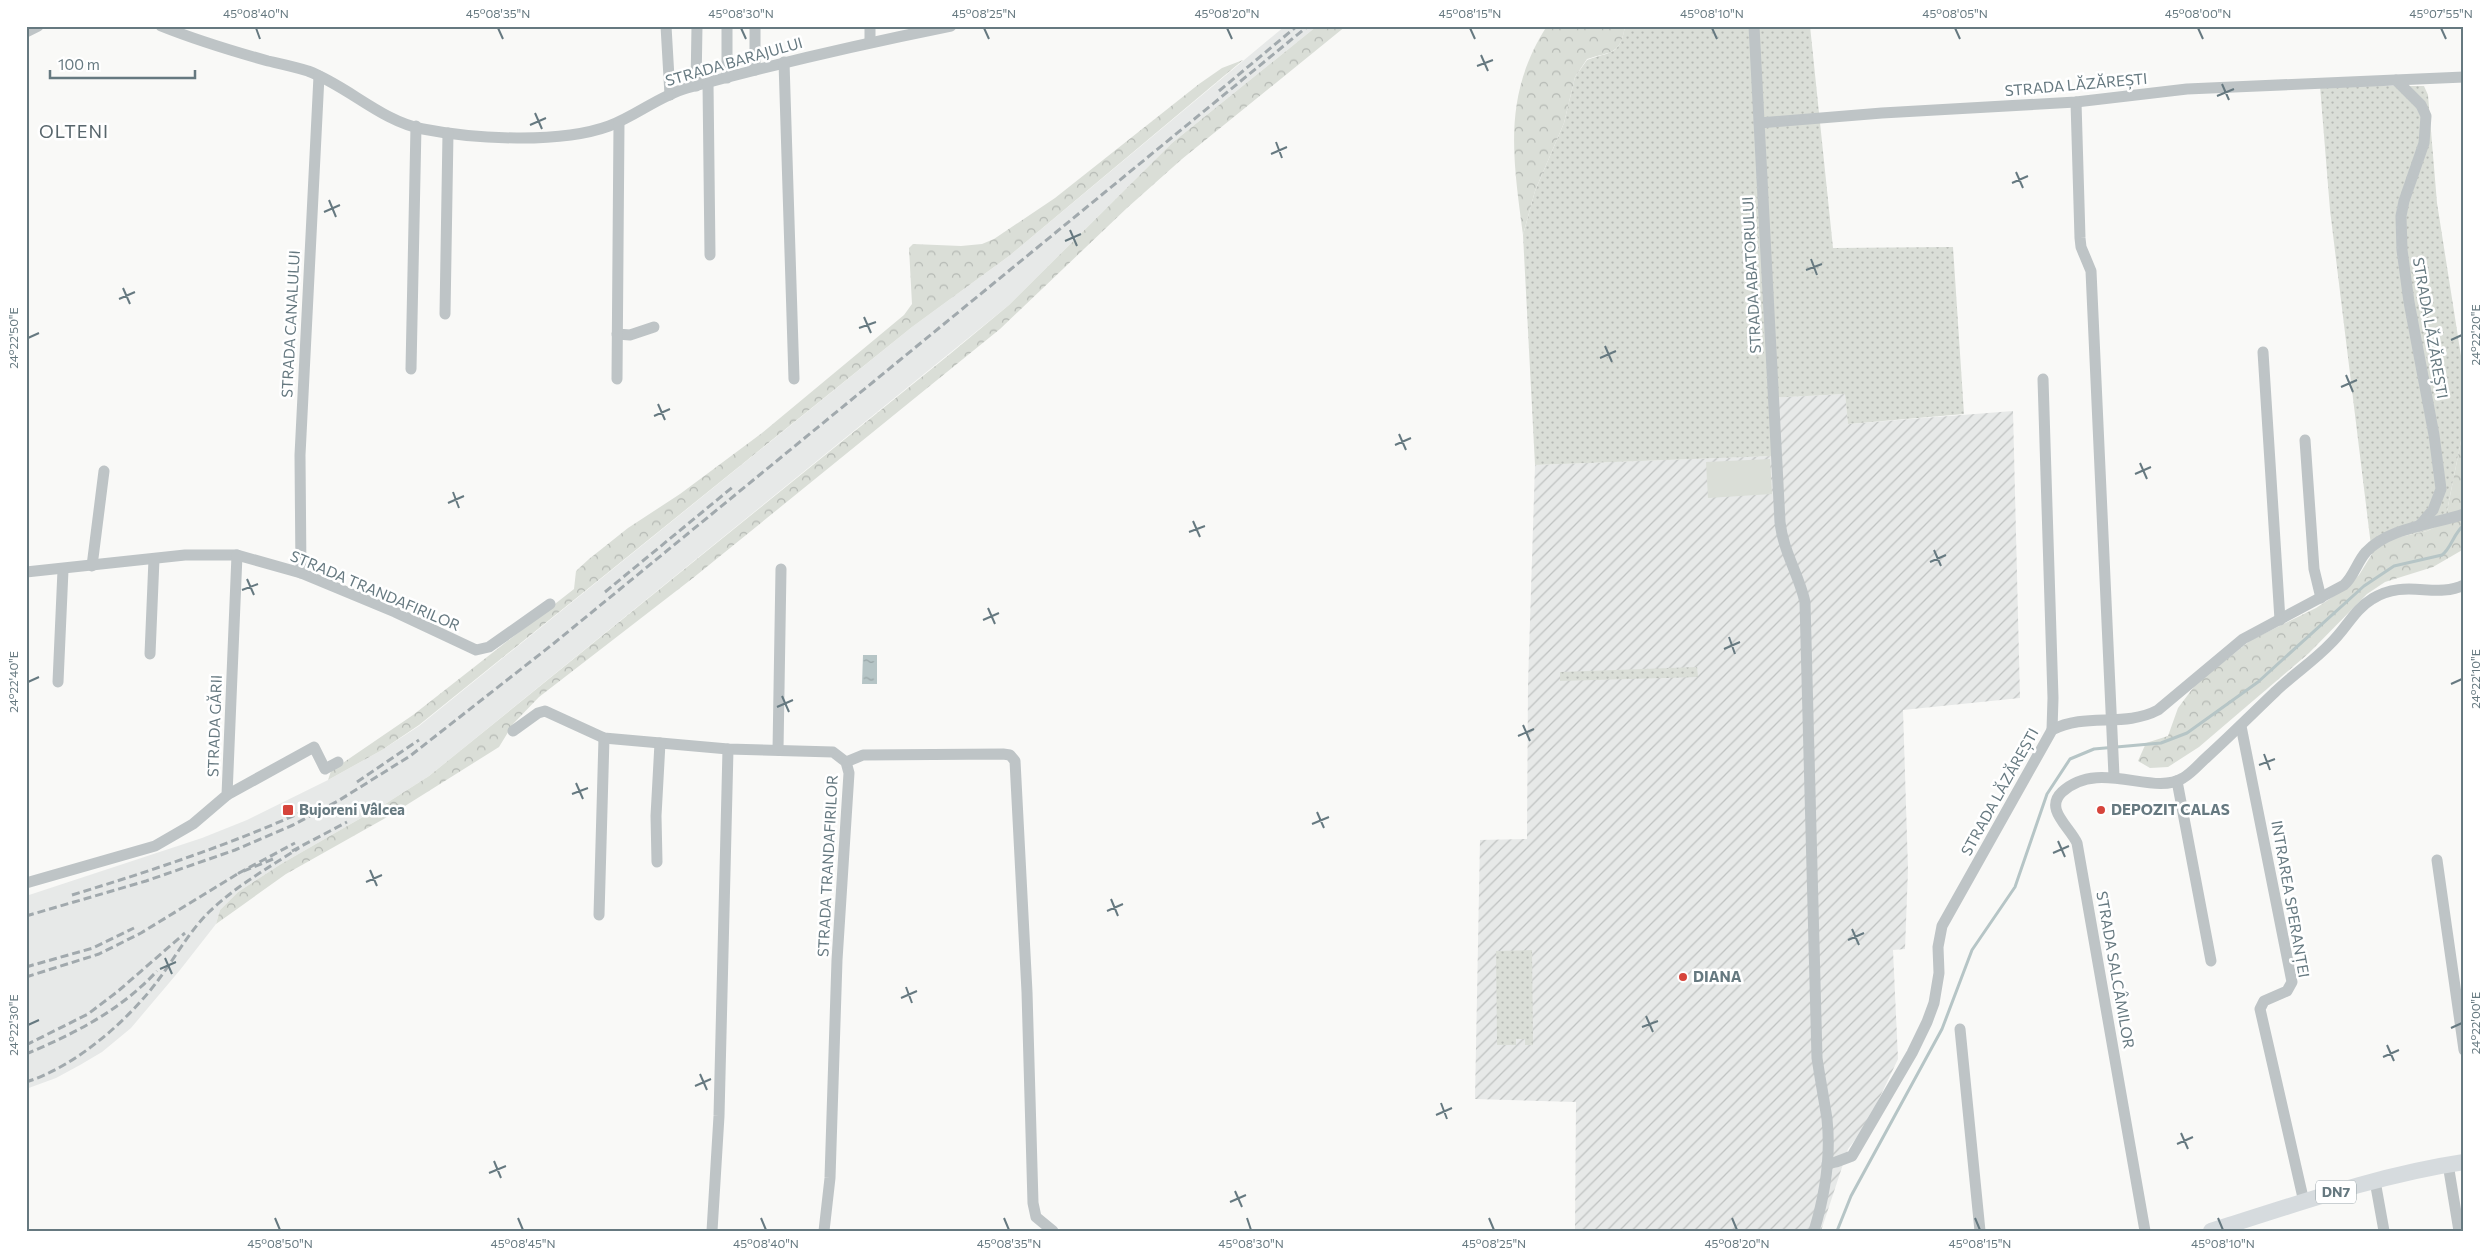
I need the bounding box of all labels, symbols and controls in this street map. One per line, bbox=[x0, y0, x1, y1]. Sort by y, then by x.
text: 45°08'40"N bbox=[223, 6, 289, 20]
text: 45°08'35"N bbox=[466, 6, 530, 20]
text: 45°08'30"N bbox=[708, 6, 774, 20]
text: 45°08'25"N bbox=[952, 6, 1016, 20]
text: 45°08'20"N bbox=[1194, 6, 1260, 20]
text: 45°08'15"N bbox=[1439, 6, 1501, 20]
text: 45°08'10"N bbox=[1680, 6, 1744, 20]
text: 45°08'05"N bbox=[1922, 6, 1988, 20]
text: 45°08'00"N bbox=[2165, 6, 2231, 20]
text: 45°07'55"N bbox=[2409, 6, 2473, 20]
street label: STRADA BARAJULUI bbox=[663, 33, 804, 89]
scale bar bbox=[50, 48, 195, 80]
text: 100 m bbox=[58, 55, 100, 73]
street label: STRADA LĂZĂREȘTI bbox=[2004, 68, 2148, 101]
district label: OLTENI bbox=[39, 120, 109, 142]
street label: STRADA ABATORULUI bbox=[1738, 196, 1764, 354]
street label: STRADA CANALULUI bbox=[277, 250, 303, 398]
street label: STRADA LĂZĂREȘTI bbox=[2408, 256, 2453, 400]
text: 24°22'20"E bbox=[2468, 304, 2482, 366]
text: 24°22'50"E bbox=[6, 307, 20, 369]
street label: STRADA TRANDAFIRILOR bbox=[288, 546, 463, 634]
text: 24°22'10"E bbox=[2468, 649, 2482, 709]
text: 24°22'40"E bbox=[6, 651, 20, 713]
street label: STRADA GĂRII bbox=[202, 675, 225, 777]
street label: STRADA LĂZĂREȘTI bbox=[1956, 724, 2043, 859]
street label: STRADA TRANDAFIRILOR bbox=[813, 774, 841, 957]
place label: Bujoreni Vâlcea bbox=[299, 800, 405, 818]
place label: DEPOZIT CALAS bbox=[2111, 800, 2230, 818]
marker: Bujoreni Vâlcea bbox=[281, 803, 295, 817]
marker: DEPOZIT CALAS bbox=[2095, 804, 2107, 816]
street label: INTRAREA SPERANȚEI bbox=[2266, 819, 2314, 979]
street label: STRADA SALCÂMILOR bbox=[2093, 889, 2140, 1050]
place label: DIANA bbox=[1693, 967, 1742, 985]
marker: DIANA bbox=[1677, 971, 1689, 983]
text: 24°22'00"E bbox=[2468, 992, 2482, 1054]
text: 24°22'30"E bbox=[6, 994, 20, 1056]
road number: DN7 bbox=[2316, 1180, 2356, 1204]
text: 45°08'50"N bbox=[247, 1236, 313, 1250]
text: 45°08'45"N bbox=[491, 1236, 555, 1250]
text: 45°08'40"N bbox=[733, 1236, 799, 1250]
text: 45°08'35"N bbox=[977, 1236, 1041, 1250]
text: 45°08'30"N bbox=[1218, 1236, 1284, 1250]
text: 45°08'25"N bbox=[1462, 1236, 1526, 1250]
text: 45°08'20"N bbox=[1704, 1236, 1770, 1250]
text: 45°08'15"N bbox=[1949, 1236, 2011, 1250]
text: 45°08'10"N bbox=[2191, 1236, 2255, 1250]

